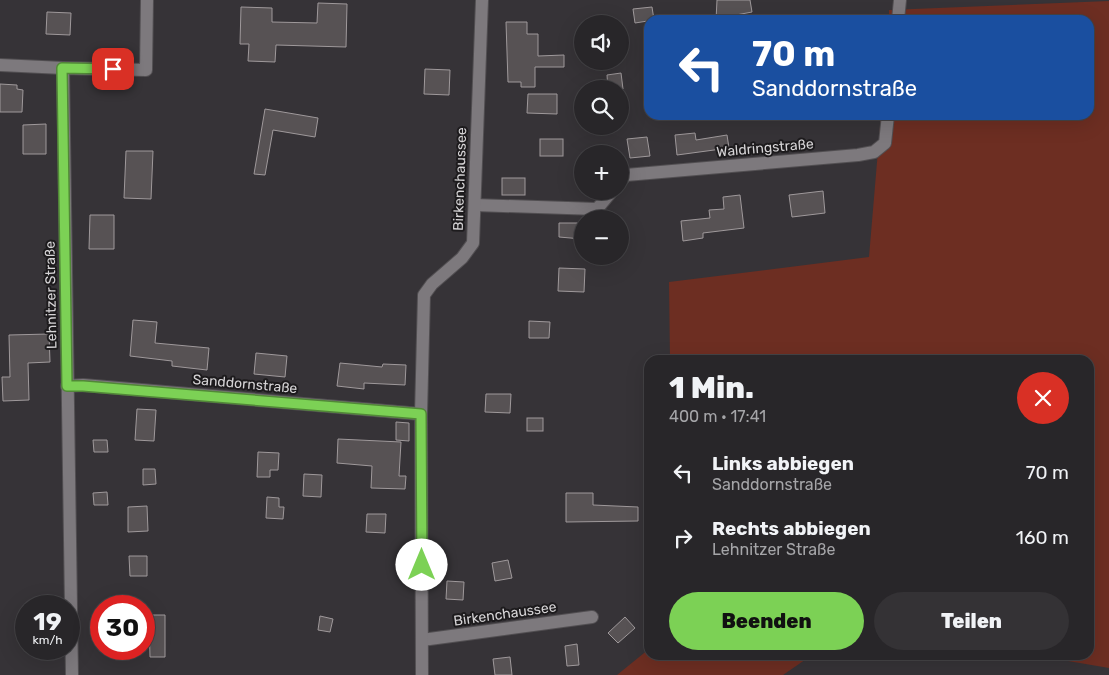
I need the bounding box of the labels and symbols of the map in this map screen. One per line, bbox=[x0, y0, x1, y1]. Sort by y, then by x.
pin bbox=[92, 48, 134, 90]
street label: Birkenchaussee bbox=[450, 127, 470, 231]
street label: Waldringstraße bbox=[716, 135, 814, 161]
street label: Lehnitzer Straße bbox=[42, 241, 60, 349]
street label: Sanddornstraße bbox=[192, 371, 298, 397]
position arrow bbox=[395, 538, 447, 590]
speed limit sign: 30 bbox=[90, 595, 155, 660]
street label: Birkenchaussee bbox=[453, 598, 558, 630]

